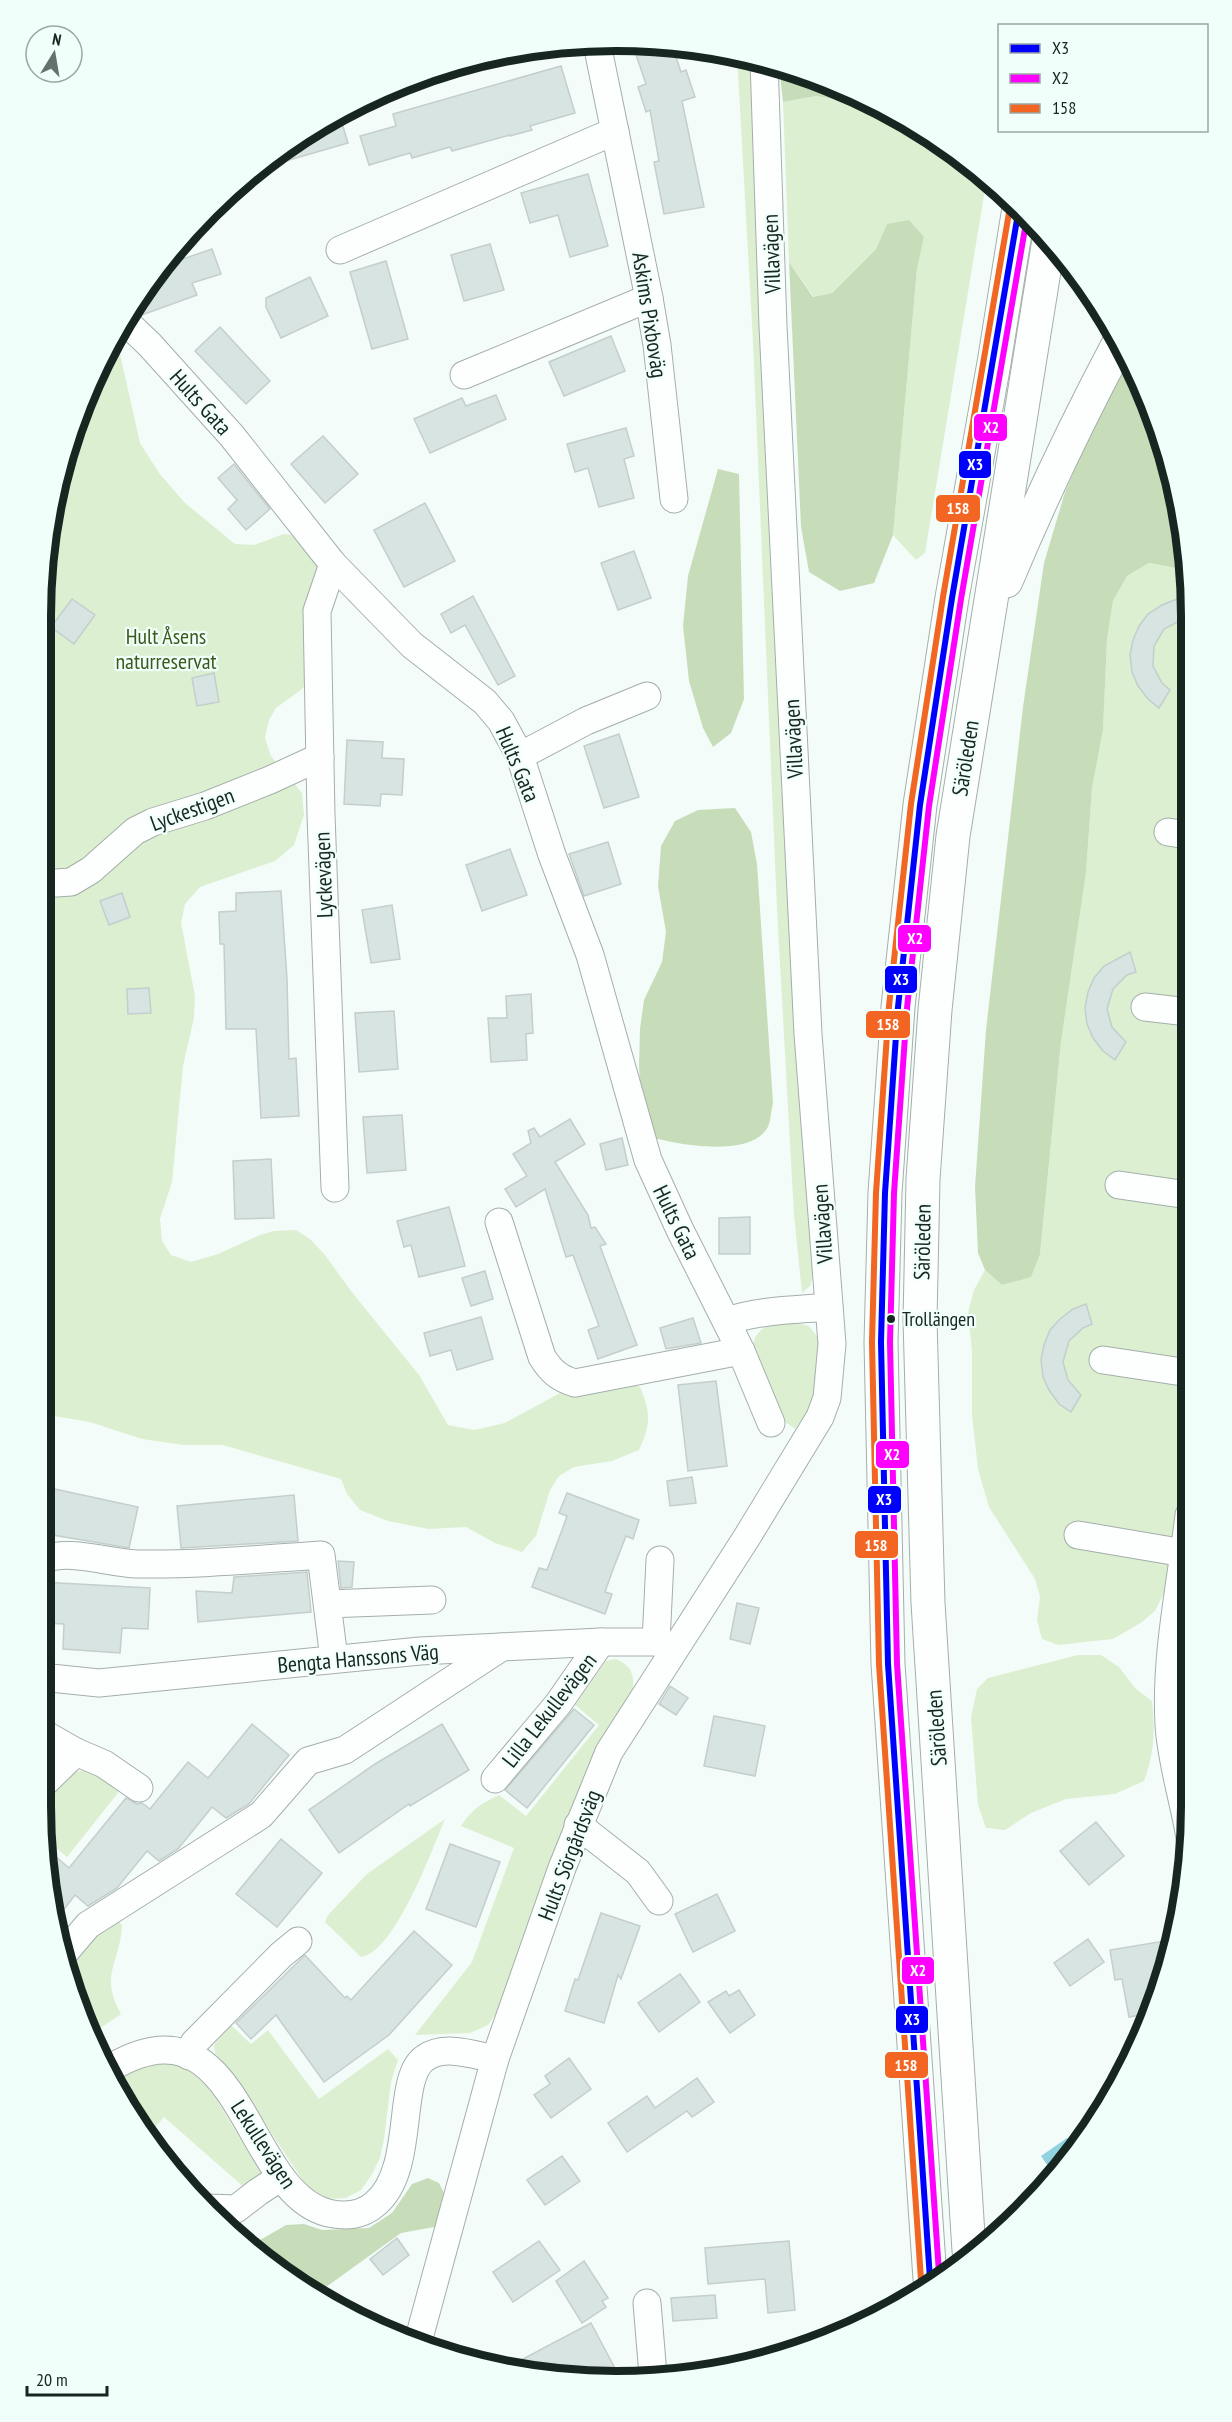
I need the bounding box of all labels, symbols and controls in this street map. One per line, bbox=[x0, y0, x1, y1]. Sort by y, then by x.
north arrow bbox=[24, 24, 84, 84]
legend bbox=[998, 24, 1208, 132]
text: N bbox=[51, 29, 63, 50]
text: X3 bbox=[1052, 36, 1069, 59]
text: X2 bbox=[1052, 66, 1069, 89]
text: 158 bbox=[1052, 96, 1076, 119]
street label: Villavägen bbox=[756, 214, 786, 295]
street label: Askims Pixboväg bbox=[626, 250, 674, 380]
street label: Hults Gata bbox=[164, 363, 238, 441]
line badge: X2 bbox=[973, 413, 1008, 442]
text: X2 bbox=[983, 417, 999, 437]
line badge: X3 bbox=[958, 450, 992, 479]
text: X3 bbox=[967, 454, 983, 474]
line badge: 158 bbox=[935, 494, 981, 523]
text: 158 bbox=[947, 498, 969, 518]
park label: Hult Åsens naturreservat bbox=[115, 622, 217, 675]
street label: Villavägen bbox=[777, 699, 809, 780]
street label: Säröleden bbox=[945, 718, 985, 798]
street label: Hults Gata bbox=[490, 722, 546, 806]
street label: Lyckestigen bbox=[146, 781, 238, 837]
street label: Lyckevägen bbox=[308, 831, 338, 919]
line badge: X2 bbox=[897, 924, 932, 953]
text: X2 bbox=[907, 928, 923, 948]
line badge: X3 bbox=[884, 965, 918, 994]
text: X3 bbox=[893, 969, 909, 989]
line badge: 158 bbox=[865, 1010, 911, 1039]
text: 158 bbox=[877, 1014, 899, 1034]
street label: Hults Gata bbox=[647, 1180, 707, 1264]
street label: Villavägen bbox=[805, 1183, 839, 1266]
street label: Säröleden bbox=[907, 1204, 937, 1280]
place label: Trollängen bbox=[902, 1306, 975, 1332]
marker: Trollängen bbox=[885, 1313, 897, 1325]
line badge: X2 bbox=[875, 1440, 910, 1469]
text: X2 bbox=[884, 1444, 900, 1464]
line badge: X3 bbox=[867, 1485, 902, 1514]
text: X3 bbox=[876, 1489, 892, 1509]
line badge: 158 bbox=[854, 1530, 899, 1559]
text: 158 bbox=[865, 1535, 887, 1555]
street label: Bengta Hanssons Väg bbox=[276, 1637, 440, 1679]
street label: Lilla Lekullevägen bbox=[496, 1647, 602, 1773]
street label: Säröleden bbox=[919, 1689, 953, 1767]
street label: Hults Sörgårdsväg bbox=[531, 1786, 607, 1924]
line badge: X2 bbox=[901, 1956, 935, 1985]
text: X2 bbox=[910, 1960, 926, 1980]
line badge: X3 bbox=[895, 2005, 929, 2034]
text: X3 bbox=[904, 2009, 920, 2029]
line badge: 158 bbox=[884, 2051, 929, 2079]
text: 158 bbox=[895, 2055, 917, 2075]
street label: Lekullevägen bbox=[225, 2094, 303, 2194]
scale bar bbox=[27, 2359, 106, 2397]
text: 20 m bbox=[36, 2368, 68, 2391]

